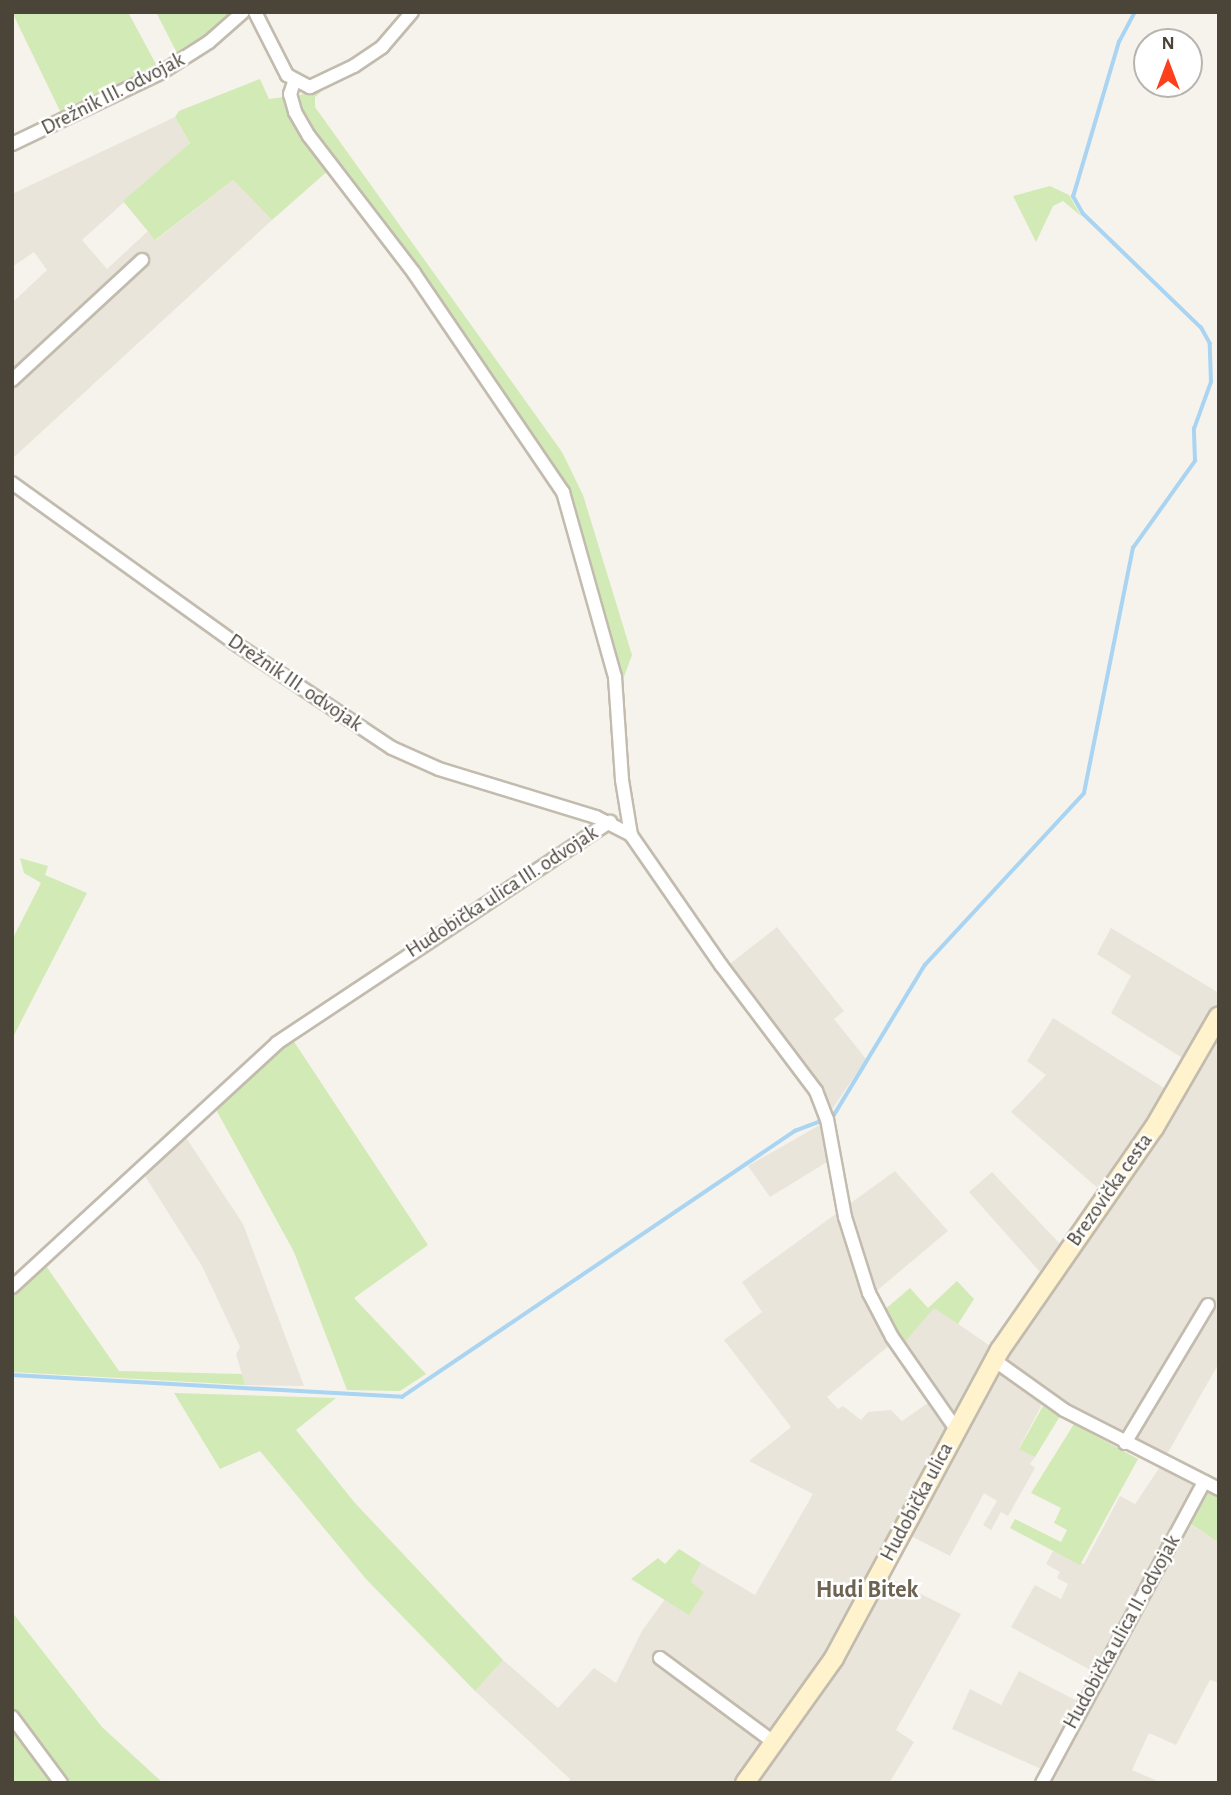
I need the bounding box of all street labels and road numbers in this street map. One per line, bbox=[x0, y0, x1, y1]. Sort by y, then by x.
street label: Drežnik III. odvojak bbox=[37, 47, 189, 141]
street label: Drežnik III. odvojak bbox=[223, 629, 367, 737]
street label: Hudobička ulica III. odvojak bbox=[401, 820, 603, 964]
street label: Brezovička cesta bbox=[1062, 1129, 1158, 1251]
street label: Hudobička ulica bbox=[875, 1438, 959, 1566]
street label: Hudobička ulica II. odvojak bbox=[1058, 1530, 1186, 1734]

